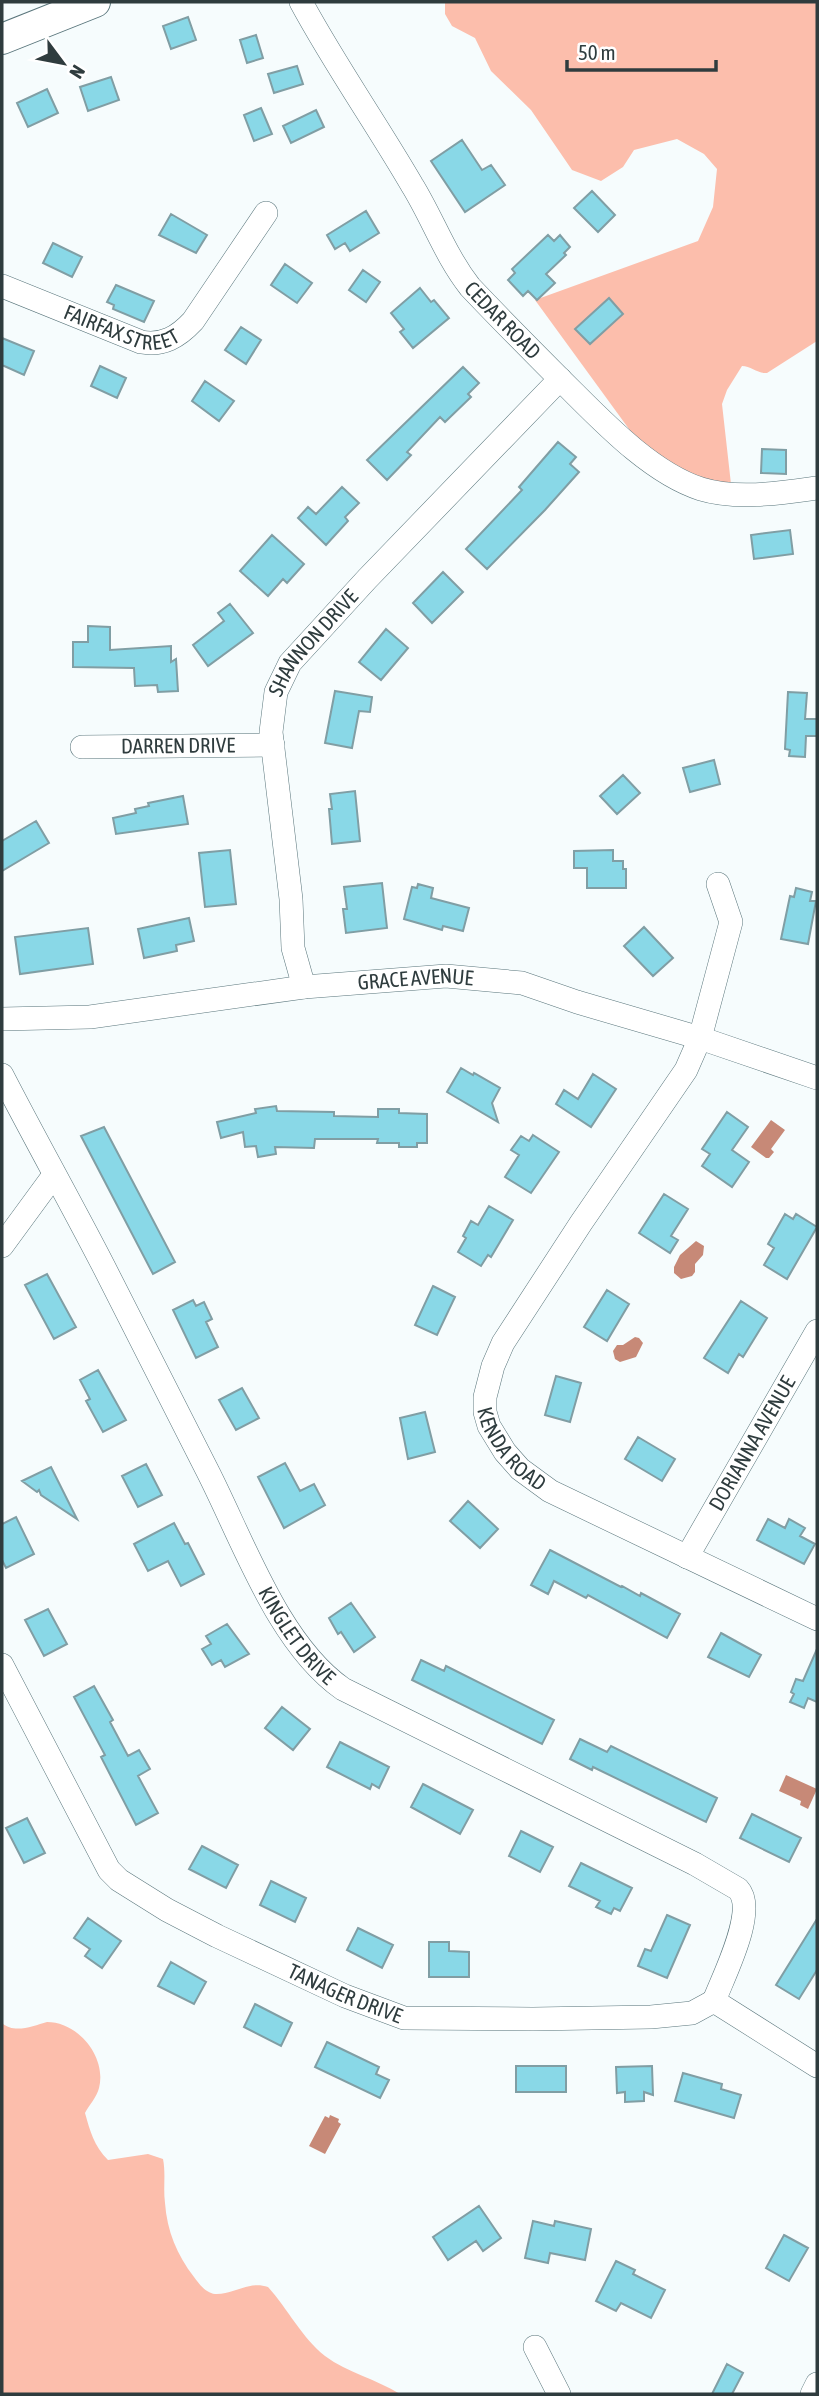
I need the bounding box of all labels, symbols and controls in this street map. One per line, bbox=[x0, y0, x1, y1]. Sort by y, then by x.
north arrow bbox=[28, 28, 98, 98]
scale bar bbox=[567, 28, 716, 72]
text: 50 m bbox=[578, 40, 616, 64]
text: N bbox=[65, 61, 90, 83]
street label: CEDAR ROAD bbox=[460, 276, 546, 363]
street label: FAIRFAX STREET bbox=[61, 299, 183, 354]
street label: SHANNON DRIVE bbox=[263, 584, 362, 700]
street label: DARREN DRIVE bbox=[121, 732, 235, 758]
street label: GRACE AVENUE bbox=[357, 963, 475, 994]
street label: DORIANNA AVENUE bbox=[703, 1371, 800, 1514]
street label: KENDA ROAD bbox=[473, 1404, 551, 1495]
street label: KINGLET DRIVE bbox=[254, 1582, 341, 1689]
street label: TANAGER DRIVE bbox=[285, 1958, 406, 2027]

